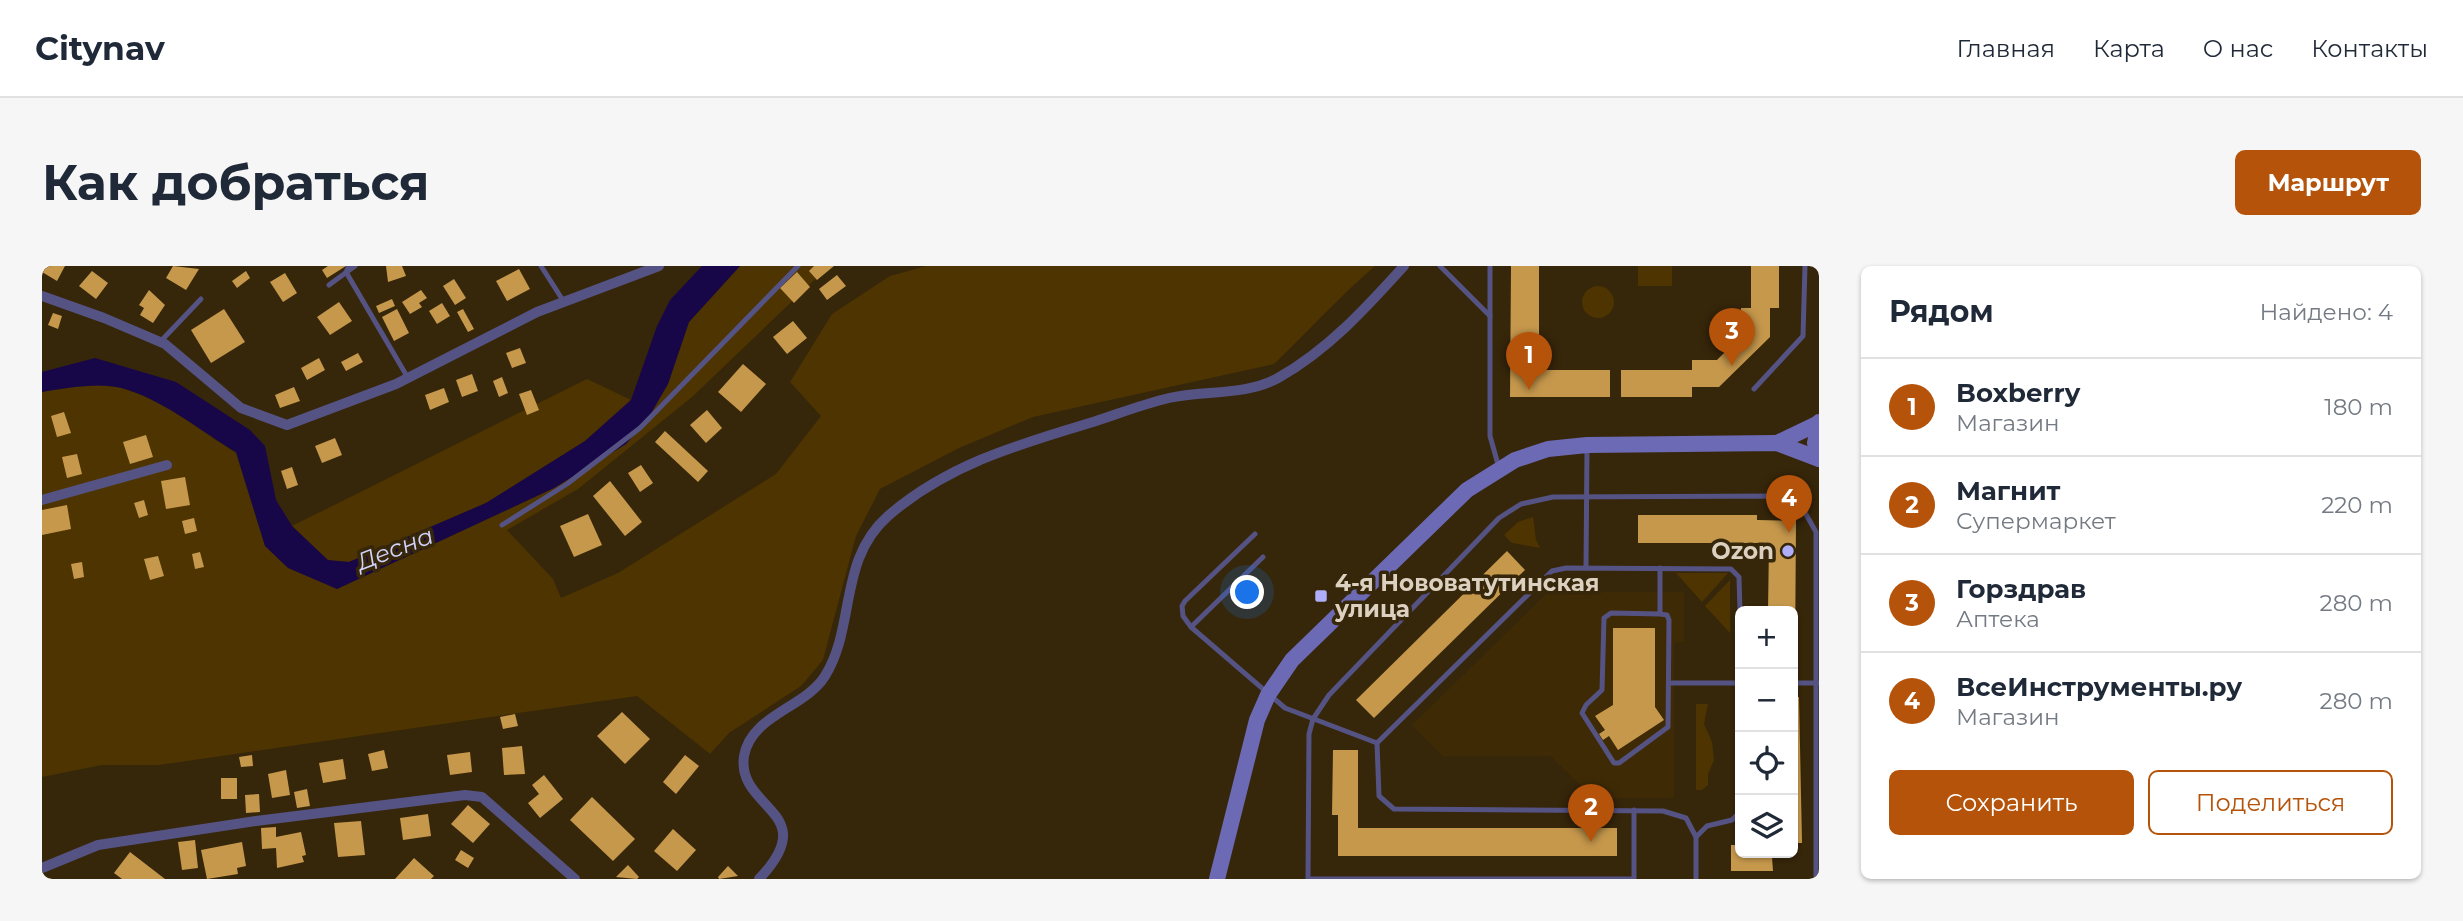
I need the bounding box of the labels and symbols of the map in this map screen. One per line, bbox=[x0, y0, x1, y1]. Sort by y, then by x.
pin: 3 bbox=[1709, 308, 1755, 366]
pin: 1 bbox=[1506, 332, 1552, 390]
pin: 4 bbox=[1766, 475, 1812, 533]
water label: Десна bbox=[350, 521, 437, 577]
place label: Ozon bbox=[1711, 537, 1774, 565]
marker: Ozon bbox=[1780, 543, 1796, 559]
place label: 4-я Нововатутинская улица bbox=[1334, 569, 1599, 623]
your location bbox=[1230, 575, 1264, 609]
marker: 4-я Нововатутинская улица bbox=[1313, 588, 1329, 604]
pin: 2 bbox=[1568, 784, 1614, 842]

